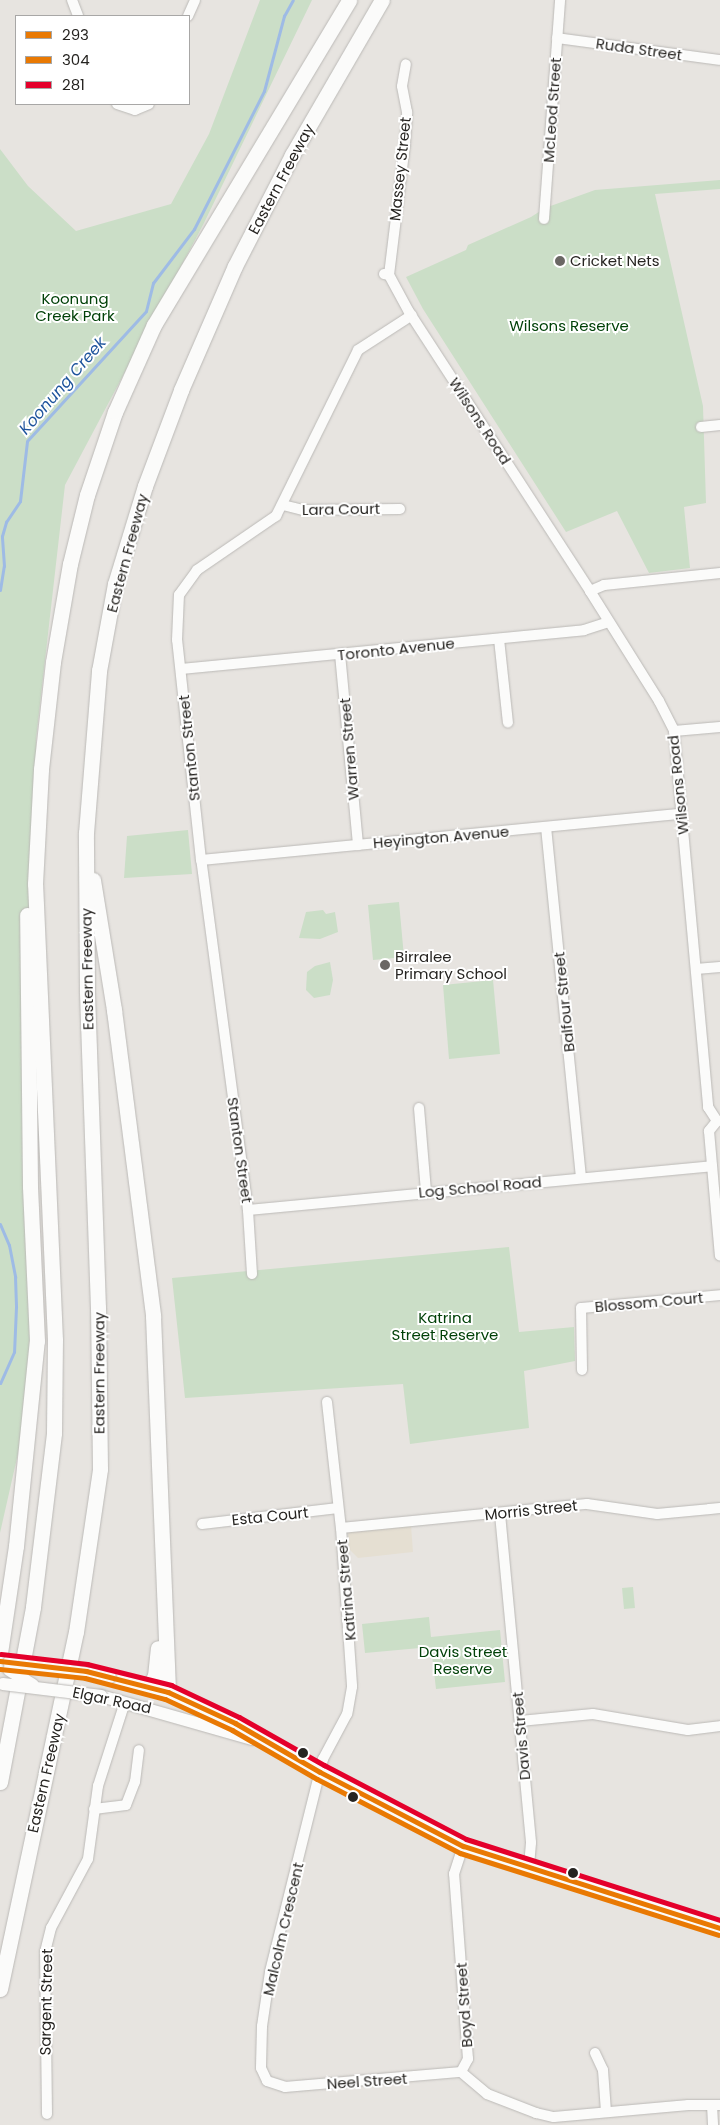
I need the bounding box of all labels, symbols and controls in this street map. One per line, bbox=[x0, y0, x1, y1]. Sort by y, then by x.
legend bbox=[15, 15, 190, 105]
text: 293 bbox=[62, 24, 89, 45]
street label: Ruda Street bbox=[595, 34, 683, 64]
text: 304 bbox=[62, 49, 90, 70]
street label: McLeod Street bbox=[539, 57, 565, 163]
text: 281 bbox=[62, 74, 85, 95]
street label: Massey Street bbox=[386, 116, 414, 222]
street label: Eastern Freeway bbox=[244, 121, 318, 237]
place label: Cricket Nets bbox=[570, 252, 660, 270]
marker: Cricket Nets bbox=[554, 255, 566, 267]
park label: Koonung Creek Park bbox=[35, 289, 115, 324]
park label: Wilsons Reserve bbox=[509, 317, 629, 335]
water label: Koonung Creek bbox=[15, 333, 111, 439]
street label: Wilsons Road bbox=[445, 374, 515, 468]
street label: Eastern Freeway bbox=[102, 492, 152, 614]
street label: Lara Court bbox=[302, 499, 380, 519]
street label: Toronto Avenue bbox=[336, 634, 456, 664]
street label: Stanton Street bbox=[174, 694, 204, 802]
street label: Warren Street bbox=[336, 697, 362, 801]
street label: Wilsons Road bbox=[664, 734, 692, 836]
street label: Heyington Avenue bbox=[372, 822, 510, 852]
street label: Eastern Freeway bbox=[77, 908, 97, 1030]
place label: Birralee Primary School bbox=[395, 947, 507, 982]
street label: Balfour Street bbox=[550, 951, 578, 1053]
marker: Birralee Primary School bbox=[379, 959, 391, 971]
street label: Stanton Street bbox=[224, 1096, 256, 1204]
street label: Log School Road bbox=[418, 1173, 542, 1201]
street label: Blossom Court bbox=[594, 1288, 704, 1316]
park label: Katrina Street Reserve bbox=[392, 1308, 498, 1343]
street label: Eastern Freeway bbox=[90, 1312, 108, 1434]
street label: Morris Street bbox=[484, 1496, 578, 1524]
street label: Esta Court bbox=[231, 1503, 309, 1529]
street label: Katrina Street bbox=[333, 1539, 359, 1641]
park label: Davis Street Reserve bbox=[419, 1642, 507, 1677]
street label: Elgar Road bbox=[71, 1683, 153, 1717]
street label: Davis Street bbox=[508, 1691, 534, 1781]
street label: Eastern Freeway bbox=[23, 1711, 69, 1835]
unlabelled marker bbox=[298, 1748, 308, 1758]
unlabelled marker bbox=[348, 1792, 358, 1802]
street label: Malcolm Crescent bbox=[259, 1861, 307, 1997]
unlabelled marker bbox=[568, 1868, 578, 1878]
street label: Sargent Street bbox=[36, 1948, 56, 2056]
street label: Boyd Street bbox=[452, 1962, 476, 2048]
street label: Neel Street bbox=[326, 2069, 408, 2093]

